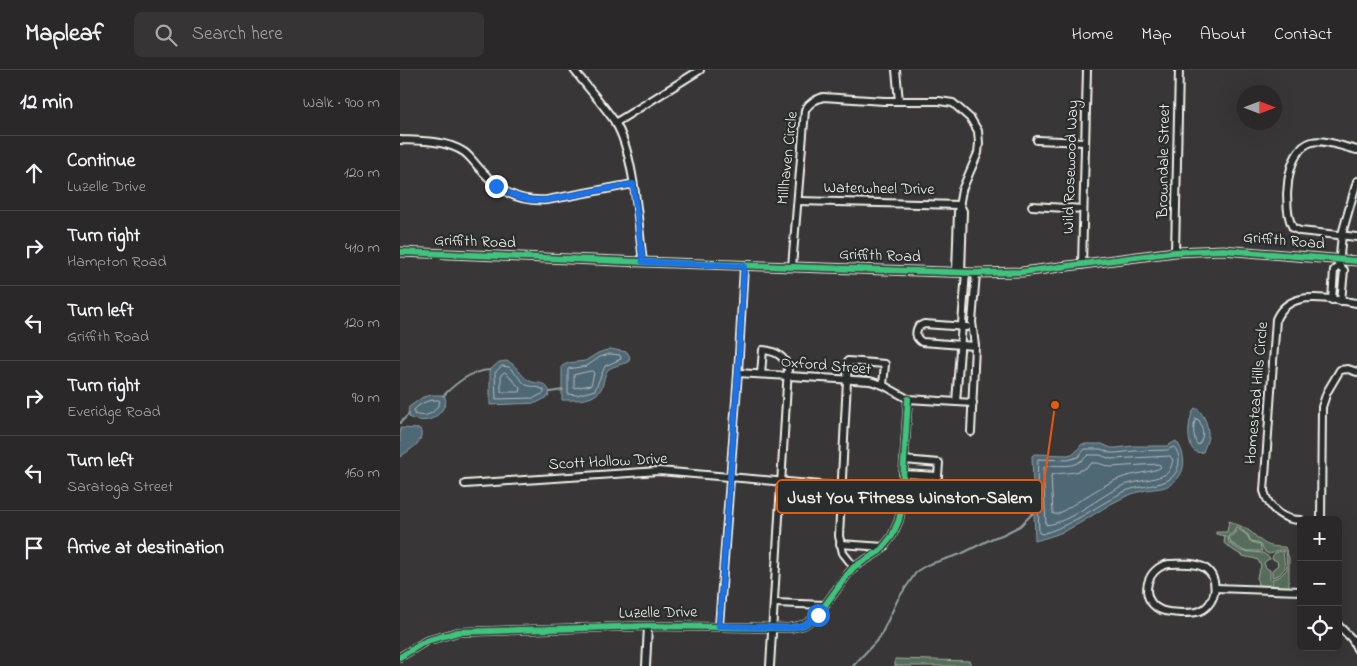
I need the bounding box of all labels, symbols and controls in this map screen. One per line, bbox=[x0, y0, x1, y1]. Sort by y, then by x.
search box bbox=[134, 12, 484, 57]
text: Mapleaf bbox=[25, 17, 104, 52]
icon: search bbox=[152, 21, 180, 49]
text: Search here bbox=[192, 21, 283, 48]
text: Home bbox=[1072, 22, 1113, 48]
text: Map bbox=[1141, 22, 1172, 48]
text: About bbox=[1200, 22, 1246, 48]
text: Contact bbox=[1274, 22, 1332, 48]
north arrow bbox=[1237, 85, 1282, 130]
text: 12 min bbox=[20, 88, 73, 118]
text: Walk · 900 m bbox=[303, 91, 380, 115]
street label: Wild Rosewood Way bbox=[1057, 99, 1085, 234]
street label: Browndale Street bbox=[1151, 103, 1177, 219]
street label: Millhaven Circle bbox=[771, 109, 805, 206]
text: Continue bbox=[67, 148, 135, 175]
icon: ahead bbox=[20, 159, 48, 187]
text: 120 m bbox=[344, 161, 380, 185]
text: Luzelle Drive bbox=[67, 175, 146, 199]
route end bbox=[485, 175, 508, 198]
street label: Waterwheel Drive bbox=[823, 176, 935, 202]
text: Turn right bbox=[67, 223, 140, 250]
street label: Griffith Road bbox=[1242, 225, 1326, 257]
street label: Griffith Road bbox=[434, 229, 516, 255]
icon: right bbox=[20, 234, 48, 262]
text: 410 m bbox=[345, 236, 380, 260]
street label: Griffith Road bbox=[839, 243, 921, 269]
text: Hampton Road bbox=[67, 250, 166, 274]
text: Turn left bbox=[67, 298, 134, 325]
icon: left bbox=[20, 309, 48, 337]
text: 120 m bbox=[344, 311, 380, 335]
street label: Homestead Hills Circle bbox=[1239, 320, 1275, 465]
text: Griffith Road bbox=[67, 325, 149, 349]
street label: Oxford Street bbox=[780, 350, 873, 382]
text: Turn right bbox=[67, 373, 140, 400]
icon: right bbox=[20, 384, 48, 412]
text: 90 m bbox=[352, 386, 380, 410]
text: Everidge Road bbox=[67, 400, 161, 424]
street label: Scott Hollow Drive bbox=[548, 447, 669, 477]
text: Turn left bbox=[67, 448, 134, 475]
icon: left bbox=[20, 459, 48, 487]
text: 160 m bbox=[345, 461, 380, 485]
text: Saratoga Street bbox=[67, 475, 173, 499]
callout: Just You Fitness Winston-Salem bbox=[777, 480, 1042, 513]
text: Just You Fitness Winston-Salem bbox=[788, 486, 1032, 512]
map controls bbox=[1297, 516, 1342, 651]
button: + bbox=[1297, 516, 1342, 561]
icon: arrive bbox=[20, 534, 48, 562]
text: Arrive at destination bbox=[67, 535, 224, 562]
button: − bbox=[1297, 561, 1342, 606]
street label: Luzelle Drive bbox=[618, 600, 698, 626]
route start bbox=[807, 604, 830, 627]
button: locate bbox=[1297, 606, 1342, 651]

